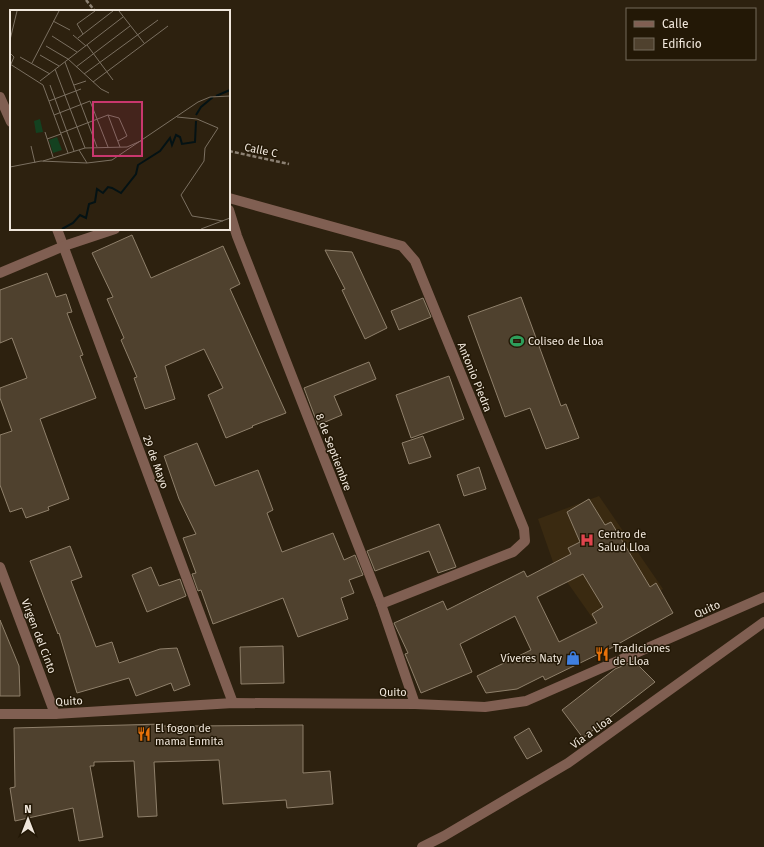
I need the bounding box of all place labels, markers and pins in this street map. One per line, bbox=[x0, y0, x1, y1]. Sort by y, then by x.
sports icon: Coliseo de Lloa bbox=[509, 333, 525, 349]
place label: Coliseo de Lloa bbox=[528, 335, 603, 348]
place label: Centro de Salud Lloa bbox=[598, 528, 650, 554]
hospital icon: Centro de Salud Lloa bbox=[579, 532, 595, 548]
place label: Tradiciones de Lloa bbox=[613, 642, 670, 668]
restaurant icon: Tradiciones de Lloa bbox=[594, 646, 610, 662]
shop icon: Víveres Naty bbox=[565, 650, 581, 666]
place label: Víveres Naty bbox=[501, 652, 563, 665]
place label: El fogon de mama Enmita bbox=[155, 722, 223, 748]
restaurant icon: El fogon de mama Enmita bbox=[136, 726, 152, 742]

